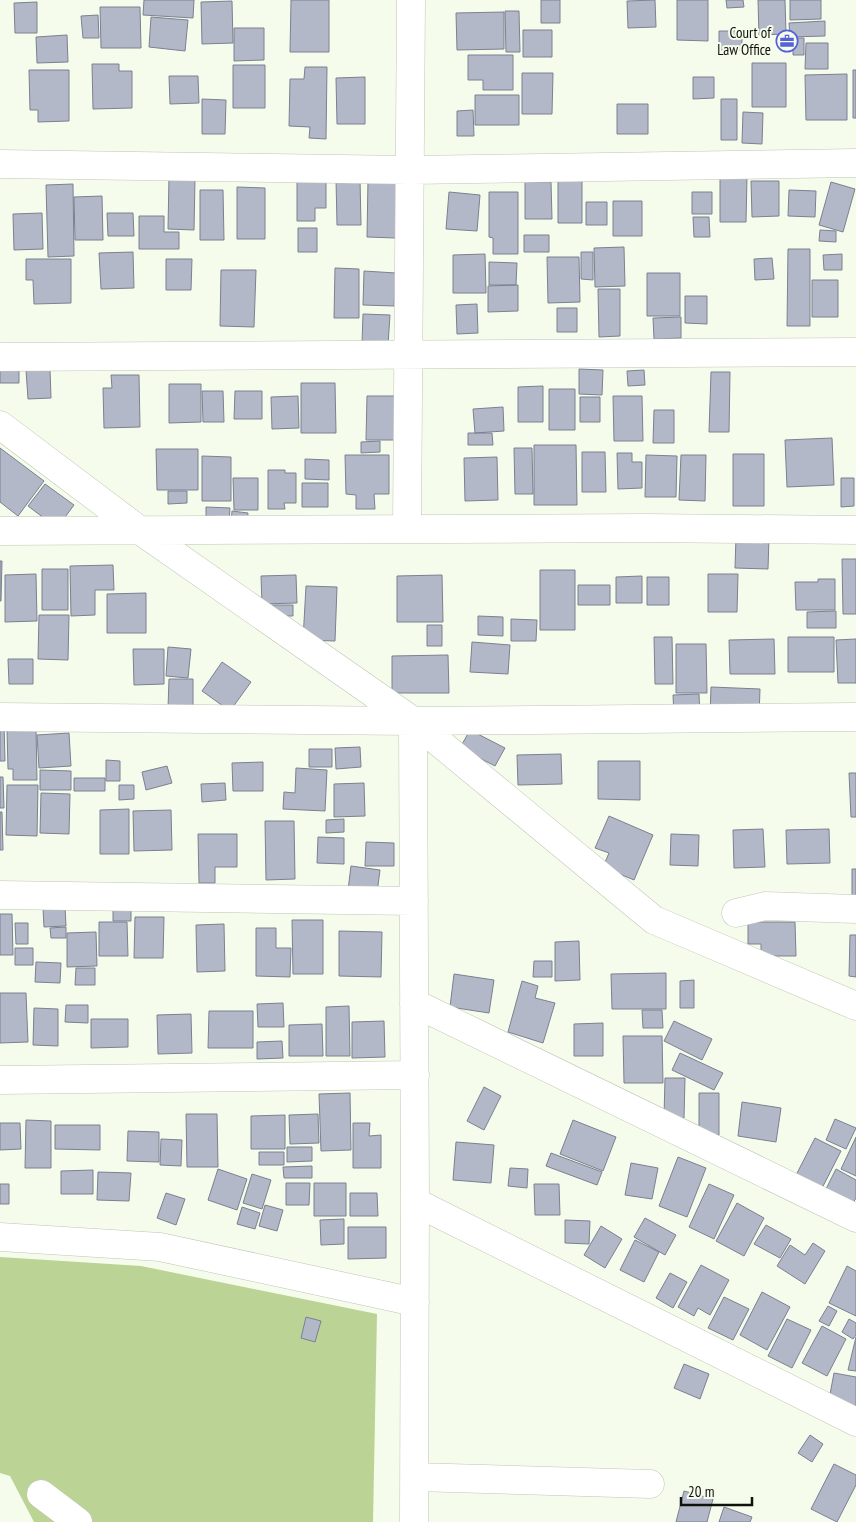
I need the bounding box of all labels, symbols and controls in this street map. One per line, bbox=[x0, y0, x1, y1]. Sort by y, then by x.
place label: Court of Law Office bbox=[717, 23, 772, 59]
office icon: Court of Law Office bbox=[775, 29, 799, 53]
scale bar bbox=[681, 1474, 752, 1506]
text: 20 m bbox=[688, 1482, 714, 1501]

